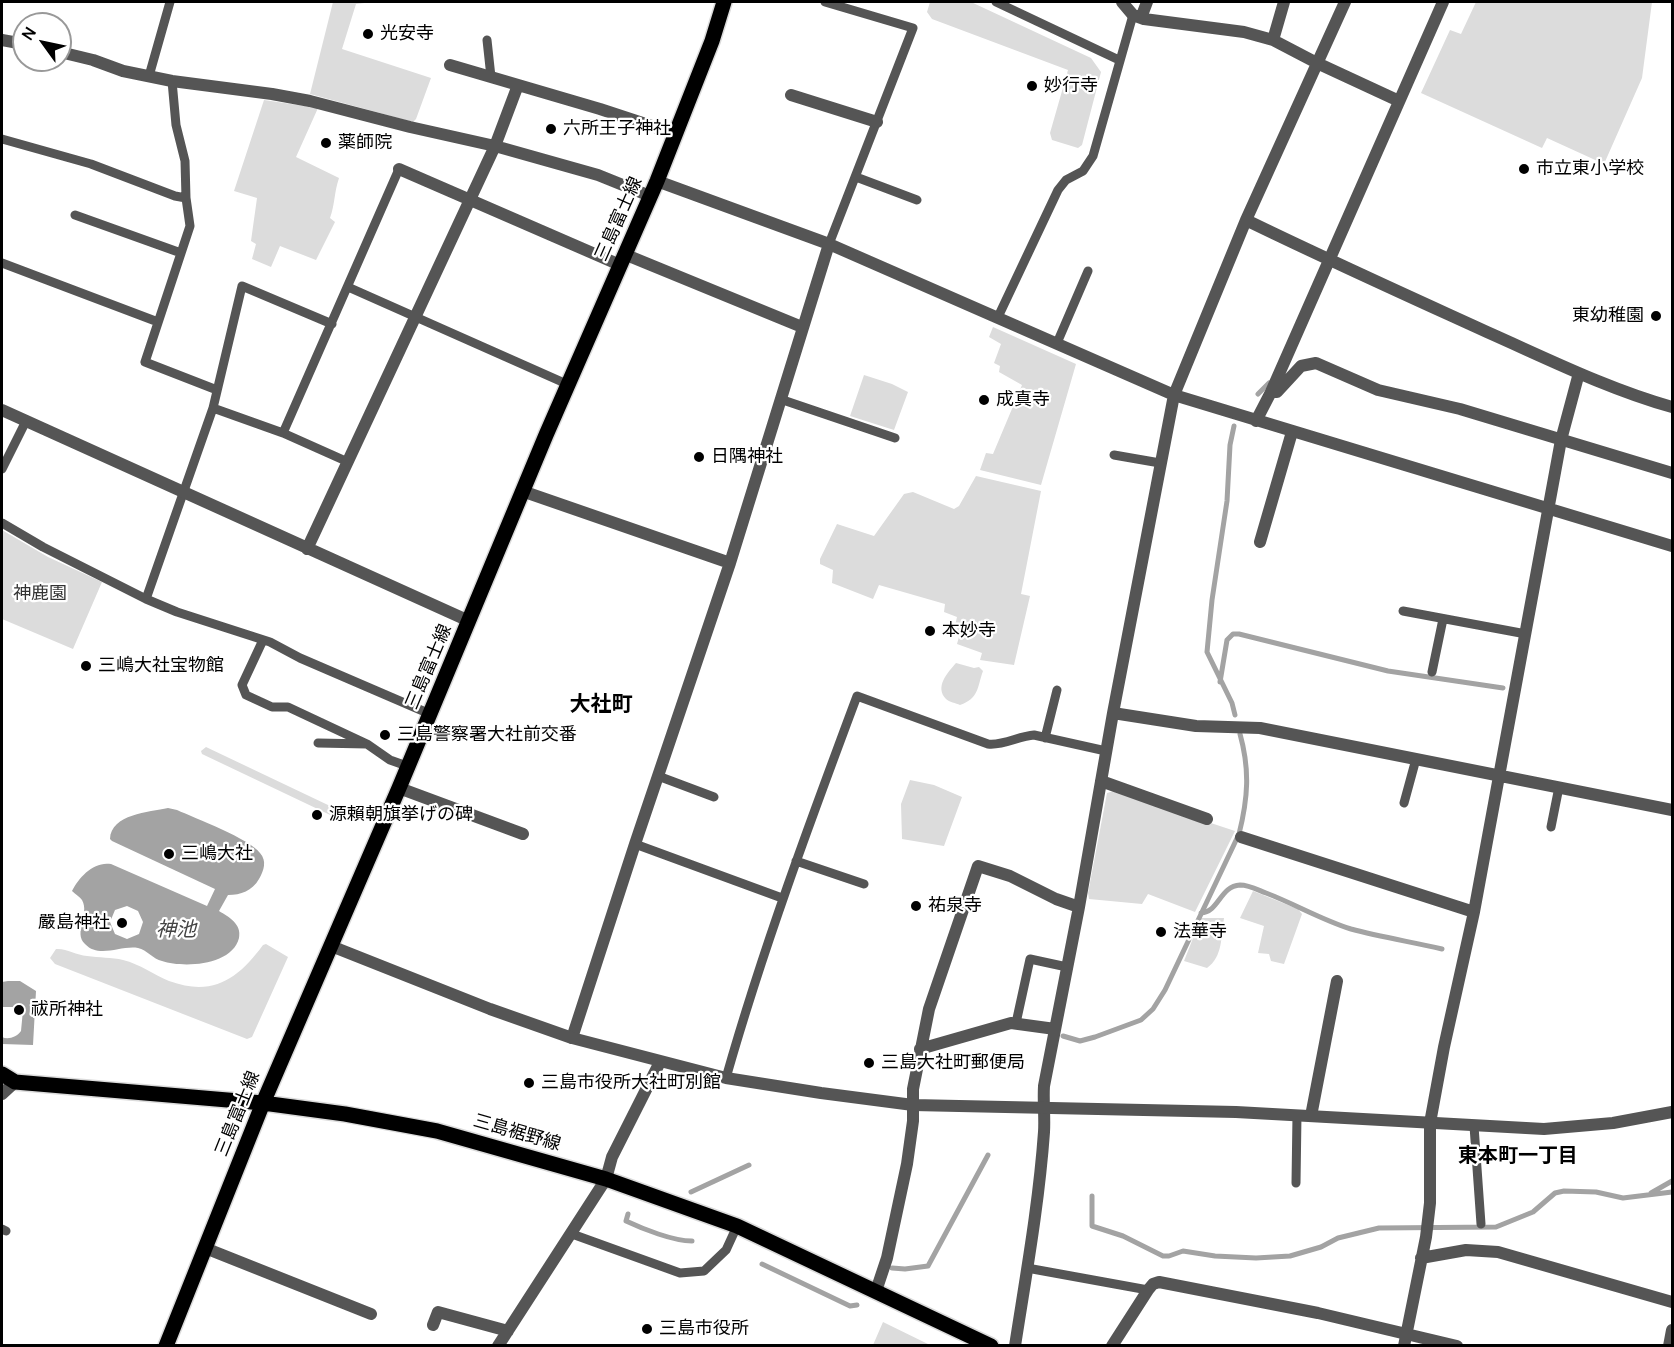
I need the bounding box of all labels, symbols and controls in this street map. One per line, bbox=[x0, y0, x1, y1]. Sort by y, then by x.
north arrow bbox=[12, 12, 72, 72]
text: N bbox=[16, 22, 41, 44]
place label: 光安寺 bbox=[380, 23, 434, 45]
marker: 光安寺 bbox=[361, 27, 375, 41]
place label: 妙行寺 bbox=[1044, 75, 1098, 97]
marker: 妙行寺 bbox=[1025, 79, 1039, 93]
place label: 六所王子神社 bbox=[563, 118, 671, 140]
marker: 六所王子神社 bbox=[544, 122, 558, 136]
place label: 薬師院 bbox=[338, 132, 392, 154]
marker: 薬師院 bbox=[319, 136, 333, 150]
place label: 市立東小学校 bbox=[1536, 158, 1644, 180]
marker: 市立東小学校 bbox=[1517, 162, 1531, 176]
street label: 三島富士線 bbox=[591, 173, 647, 265]
place label: 東幼稚園 bbox=[1572, 305, 1644, 327]
marker: 東幼稚園 bbox=[1649, 309, 1663, 323]
place label: 成真寺 bbox=[996, 389, 1050, 411]
marker: 成真寺 bbox=[977, 393, 991, 407]
place label: 日隅神社 bbox=[711, 446, 783, 468]
marker: 日隅神社 bbox=[692, 450, 706, 464]
park label: 神鹿園 bbox=[13, 583, 67, 605]
place label: 本妙寺 bbox=[942, 620, 996, 642]
street label: 三島富士線 bbox=[401, 621, 457, 713]
marker: 本妙寺 bbox=[923, 624, 937, 638]
place label: 三嶋大社宝物館 bbox=[98, 655, 224, 677]
marker: 三嶋大社宝物館 bbox=[79, 659, 93, 673]
district label: 大社町 bbox=[570, 692, 632, 718]
place label: 三島警察署大社前交番 bbox=[397, 724, 577, 746]
marker: 三島警察署大社前交番 bbox=[378, 728, 392, 742]
place label: 源賴朝旗挙げの碑 bbox=[329, 804, 473, 826]
marker: 源賴朝旗挙げの碑 bbox=[310, 808, 324, 822]
place label: 三嶋大社 bbox=[181, 843, 253, 865]
marker: 三嶋大社 bbox=[162, 847, 176, 861]
place label: 祐泉寺 bbox=[928, 895, 982, 917]
marker: 祐泉寺 bbox=[909, 899, 923, 913]
place label: 嚴島神社 bbox=[38, 912, 110, 934]
marker: 嚴島神社 bbox=[115, 916, 129, 930]
water label: 神池 bbox=[156, 918, 196, 942]
place label: 法華寺 bbox=[1173, 921, 1227, 943]
marker: 法華寺 bbox=[1154, 925, 1168, 939]
place label: 祓所神社 bbox=[31, 999, 103, 1021]
marker: 祓所神社 bbox=[12, 1003, 26, 1017]
place label: 三島大社町郵便局 bbox=[881, 1052, 1025, 1074]
marker: 三島大社町郵便局 bbox=[862, 1056, 876, 1070]
street label: 三島富士線 bbox=[211, 1068, 265, 1160]
place label: 三島市役所大社町別館 bbox=[541, 1072, 721, 1094]
marker: 三島市役所大社町別館 bbox=[522, 1076, 536, 1090]
street label: 三島裾野線 bbox=[471, 1110, 563, 1156]
district label: 東本町一丁目 bbox=[1458, 1144, 1578, 1168]
place label: 三島市役所 bbox=[659, 1318, 749, 1340]
marker: 三島市役所 bbox=[640, 1322, 654, 1336]

